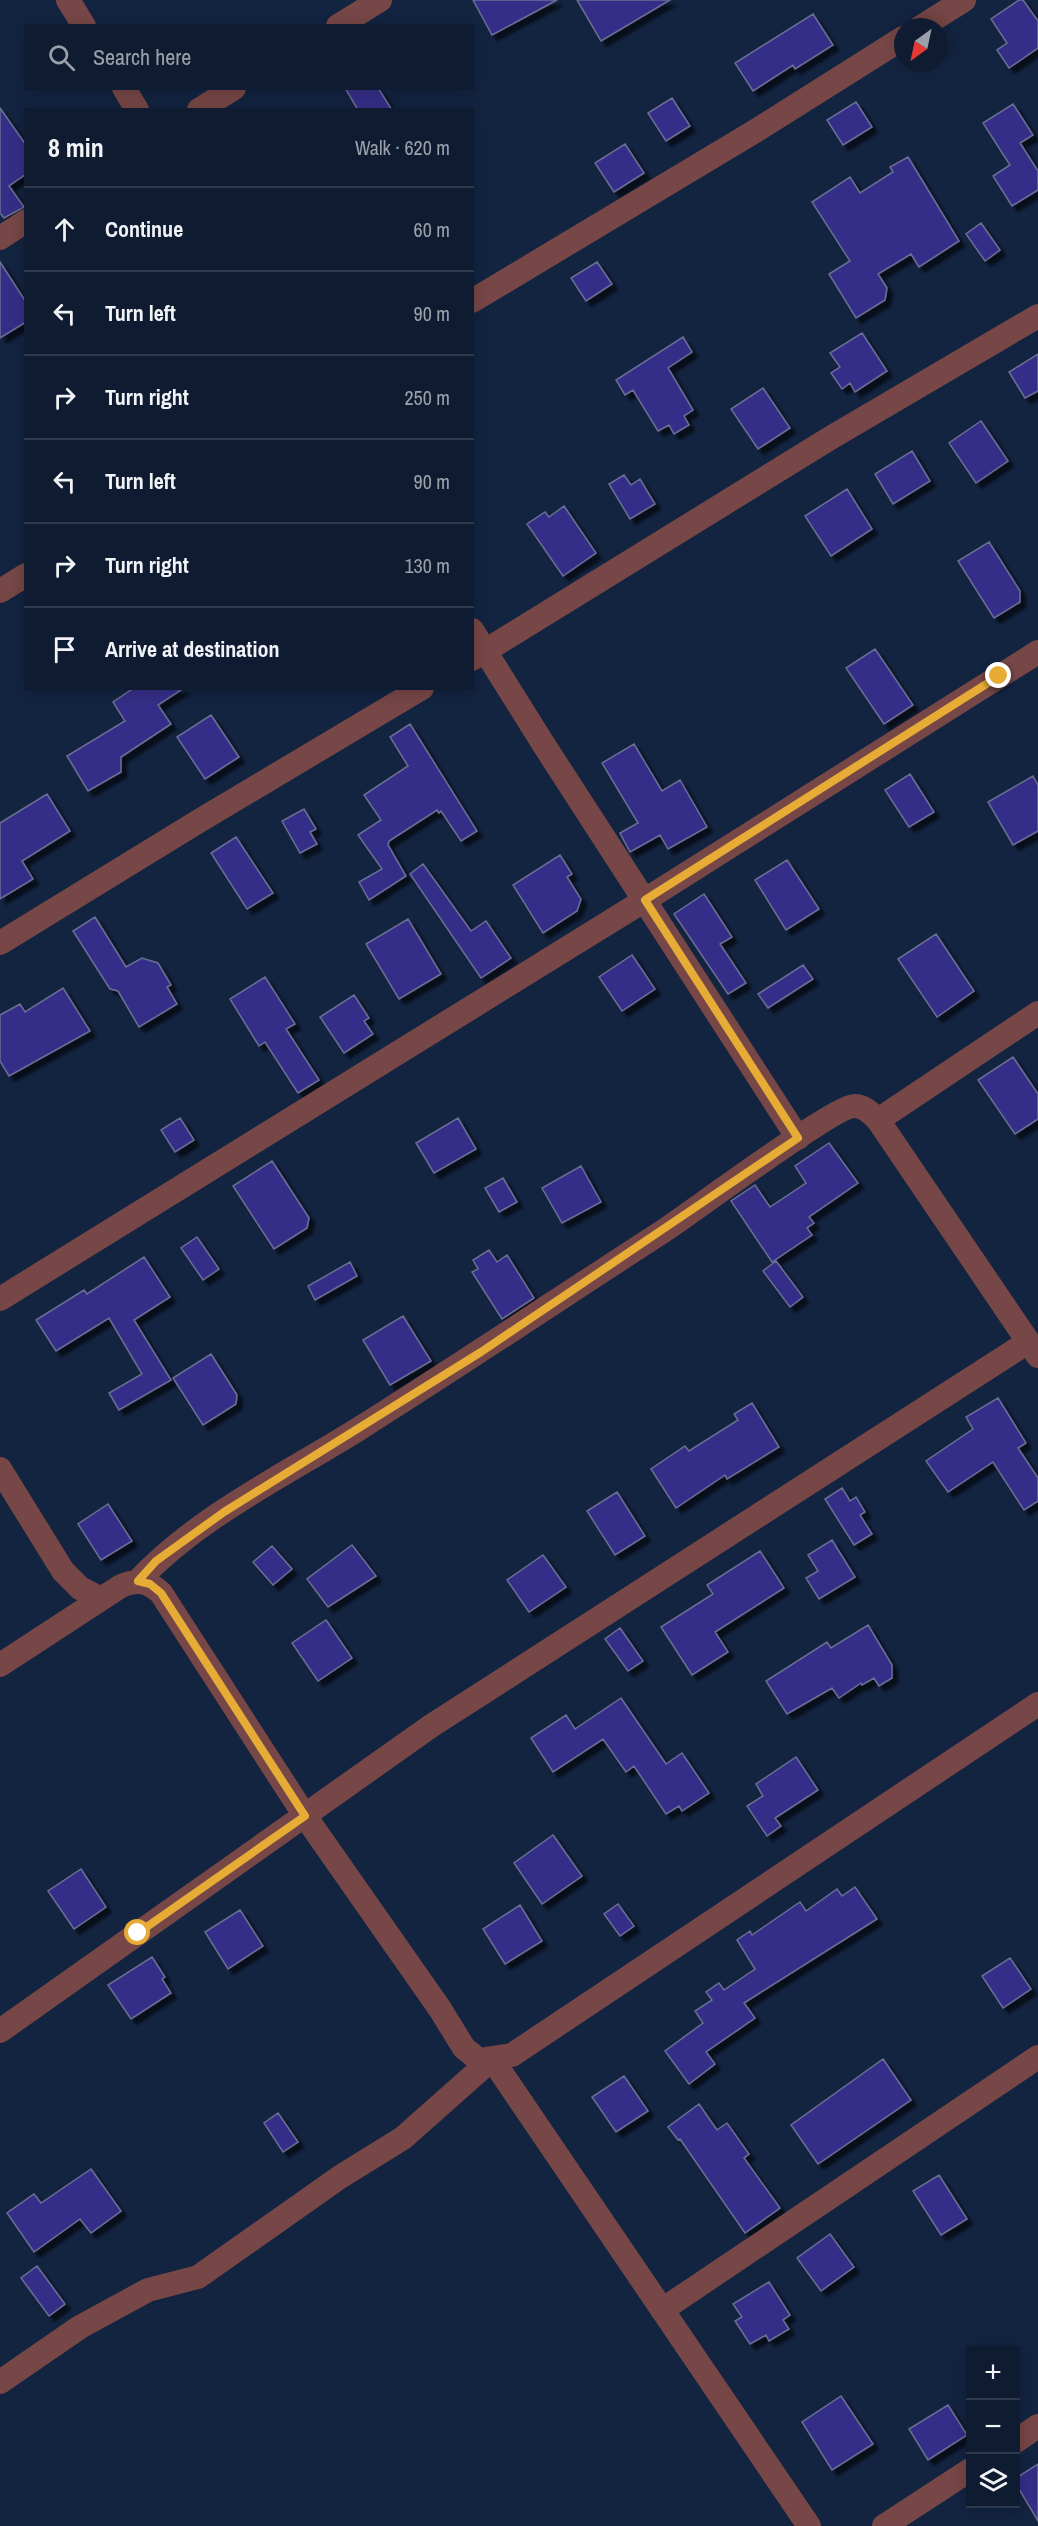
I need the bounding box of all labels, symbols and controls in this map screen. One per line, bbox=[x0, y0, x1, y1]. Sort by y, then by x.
north arrow bbox=[894, 18, 948, 72]
search box bbox=[24, 24, 474, 90]
icon: search bbox=[45, 41, 78, 74]
text: Search here bbox=[93, 42, 191, 72]
text: 8 min bbox=[48, 130, 104, 165]
text: Walk · 620 m bbox=[355, 134, 450, 161]
icon: ahead bbox=[48, 213, 81, 246]
text: Continue bbox=[105, 214, 183, 244]
text: 60 m bbox=[414, 216, 450, 243]
icon: left bbox=[48, 297, 81, 330]
text: Turn left bbox=[105, 298, 176, 328]
text: 90 m bbox=[414, 300, 450, 327]
icon: right bbox=[48, 381, 81, 414]
text: Turn right bbox=[105, 382, 189, 412]
text: 250 m bbox=[404, 384, 450, 411]
icon: left bbox=[48, 465, 81, 498]
text: Turn left bbox=[105, 466, 176, 496]
text: 90 m bbox=[414, 468, 450, 495]
icon: right bbox=[48, 549, 81, 582]
text: Turn right bbox=[105, 550, 189, 580]
text: 130 m bbox=[404, 552, 450, 579]
icon: arrive bbox=[48, 633, 81, 666]
text: Arrive at destination bbox=[105, 634, 279, 664]
route end bbox=[985, 662, 1011, 688]
route start bbox=[124, 1919, 150, 1945]
map controls bbox=[966, 2346, 1020, 2508]
button: + bbox=[966, 2346, 1020, 2400]
button: − bbox=[966, 2400, 1020, 2454]
button: layers bbox=[966, 2454, 1020, 2508]

